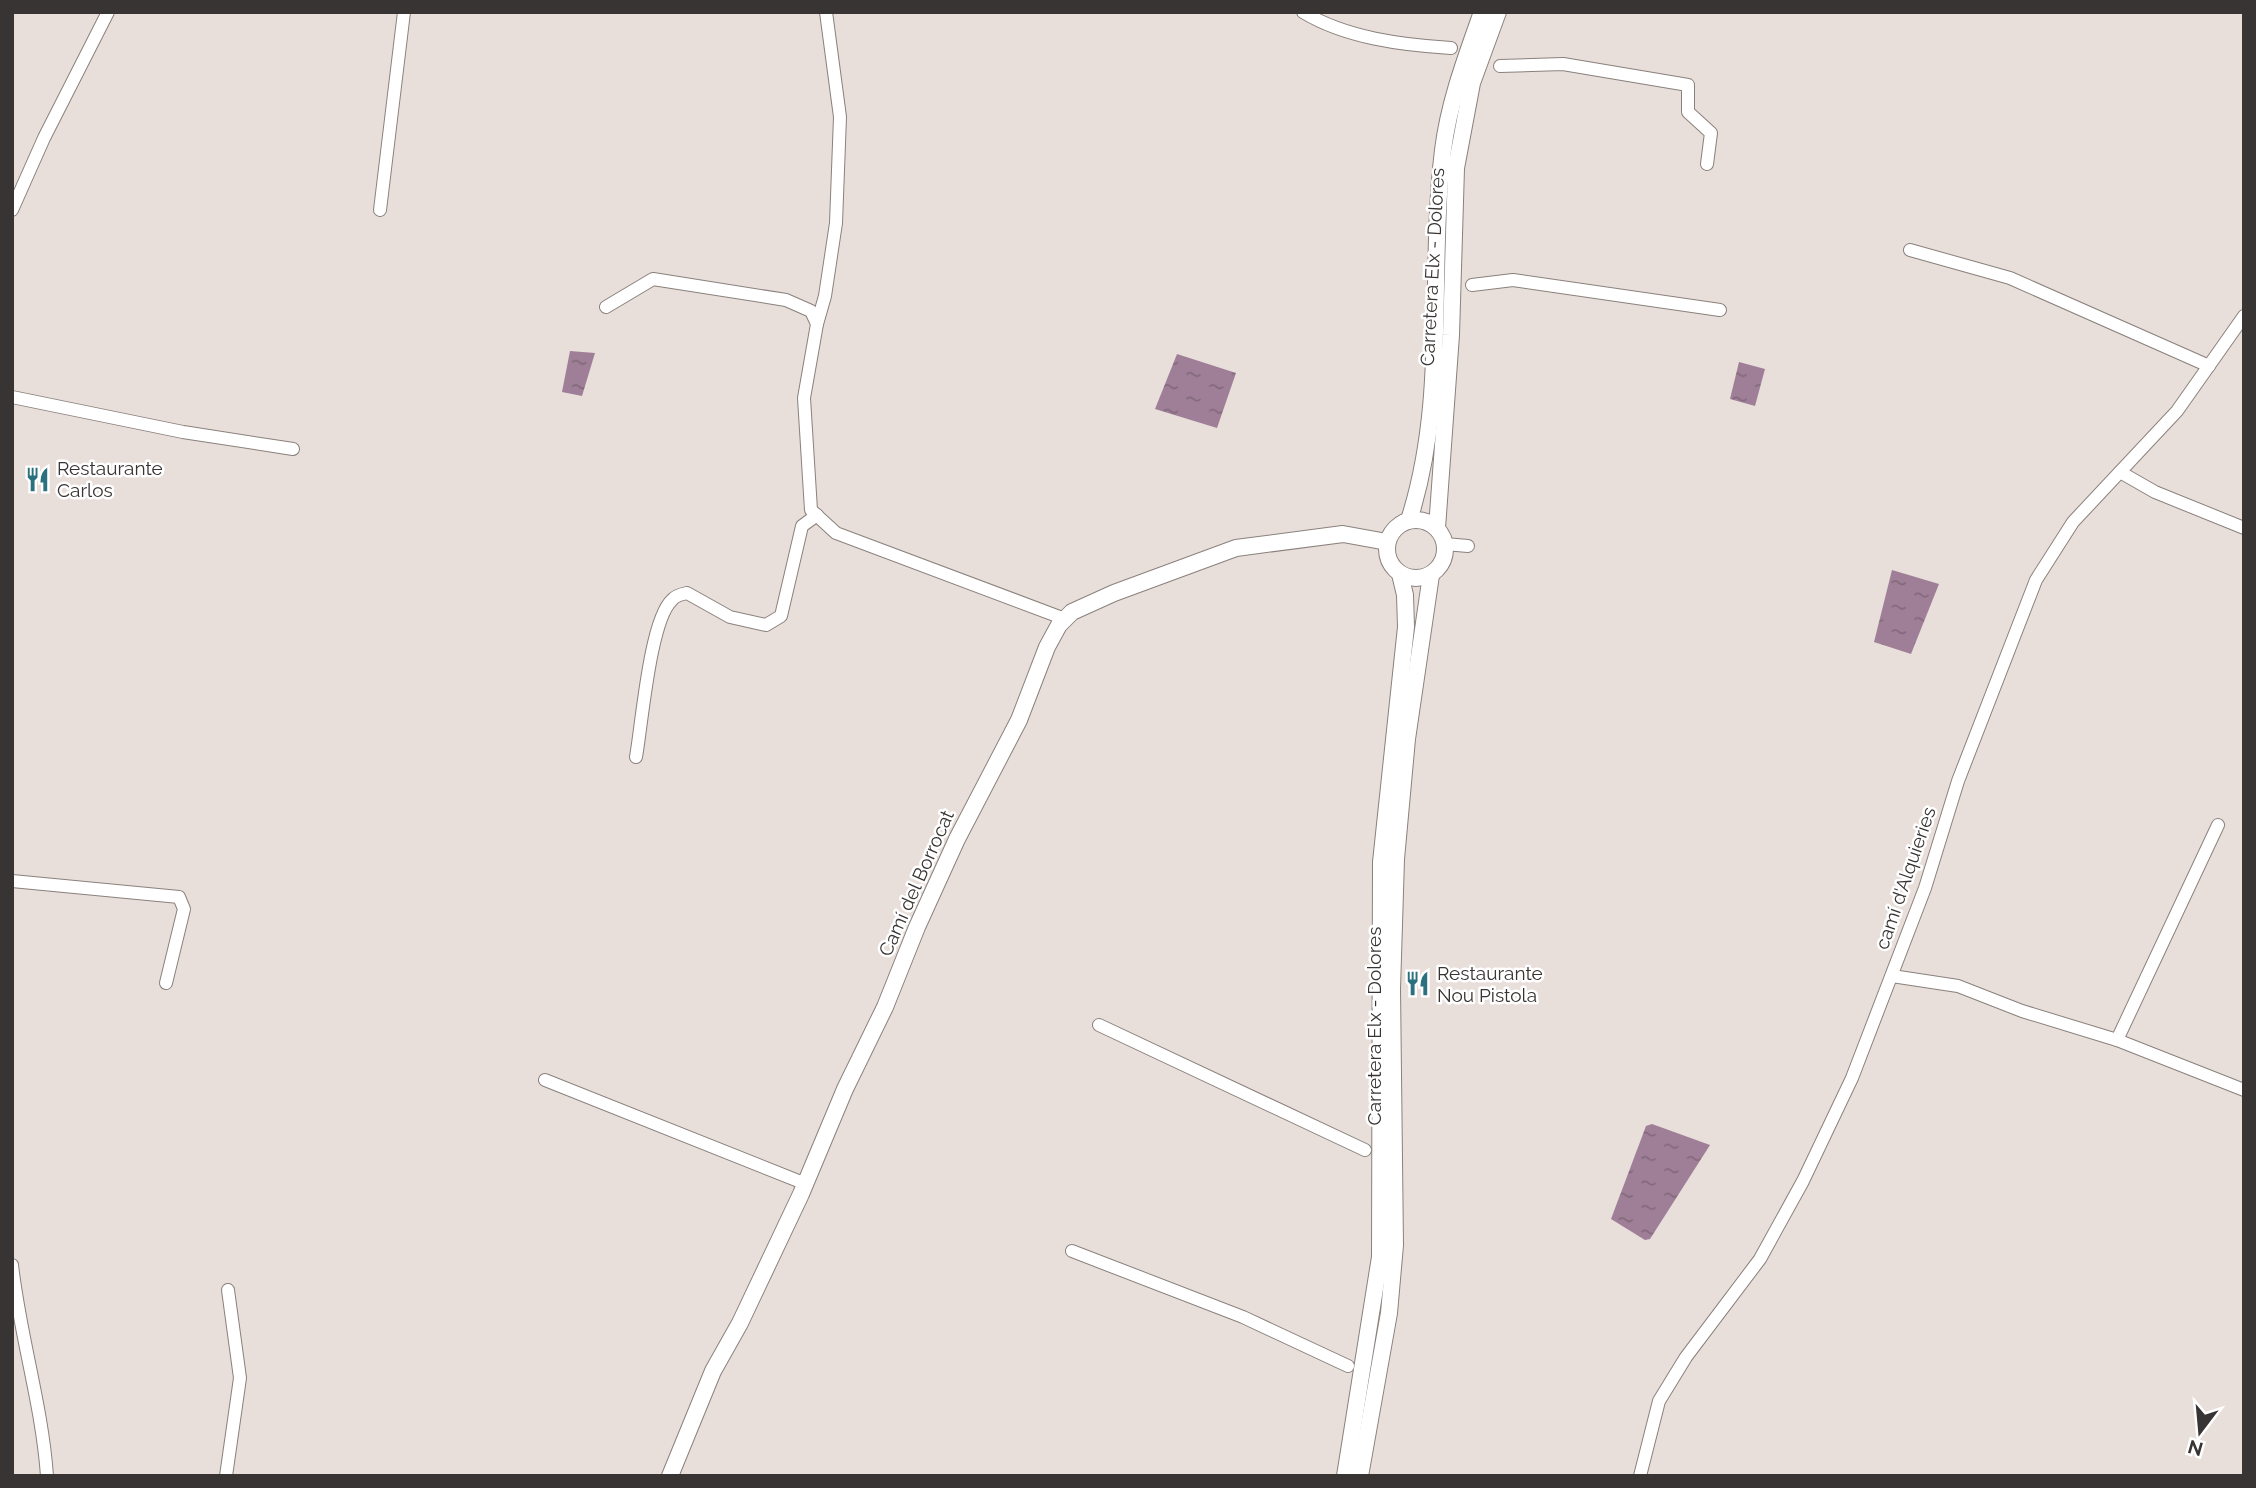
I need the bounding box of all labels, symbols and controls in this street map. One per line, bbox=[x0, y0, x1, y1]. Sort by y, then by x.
street label: Carretera Elx - Dolores bbox=[1416, 167, 1448, 367]
place label: Restaurante Carlos bbox=[57, 457, 163, 501]
restaurant icon: Restaurante Carlos bbox=[23, 465, 51, 493]
street label: camí d'Alquieries bbox=[1870, 804, 1940, 952]
street label: Camí del Borrocat bbox=[874, 806, 958, 959]
street label: Carretera Elx - Dolores bbox=[1363, 927, 1385, 1125]
place label: Restaurante Nou Pistola bbox=[1437, 962, 1543, 1006]
restaurant icon: Restaurante Nou Pistola bbox=[1403, 970, 1431, 998]
north arrow bbox=[2165, 1397, 2235, 1467]
text: N bbox=[2185, 1436, 2205, 1461]

